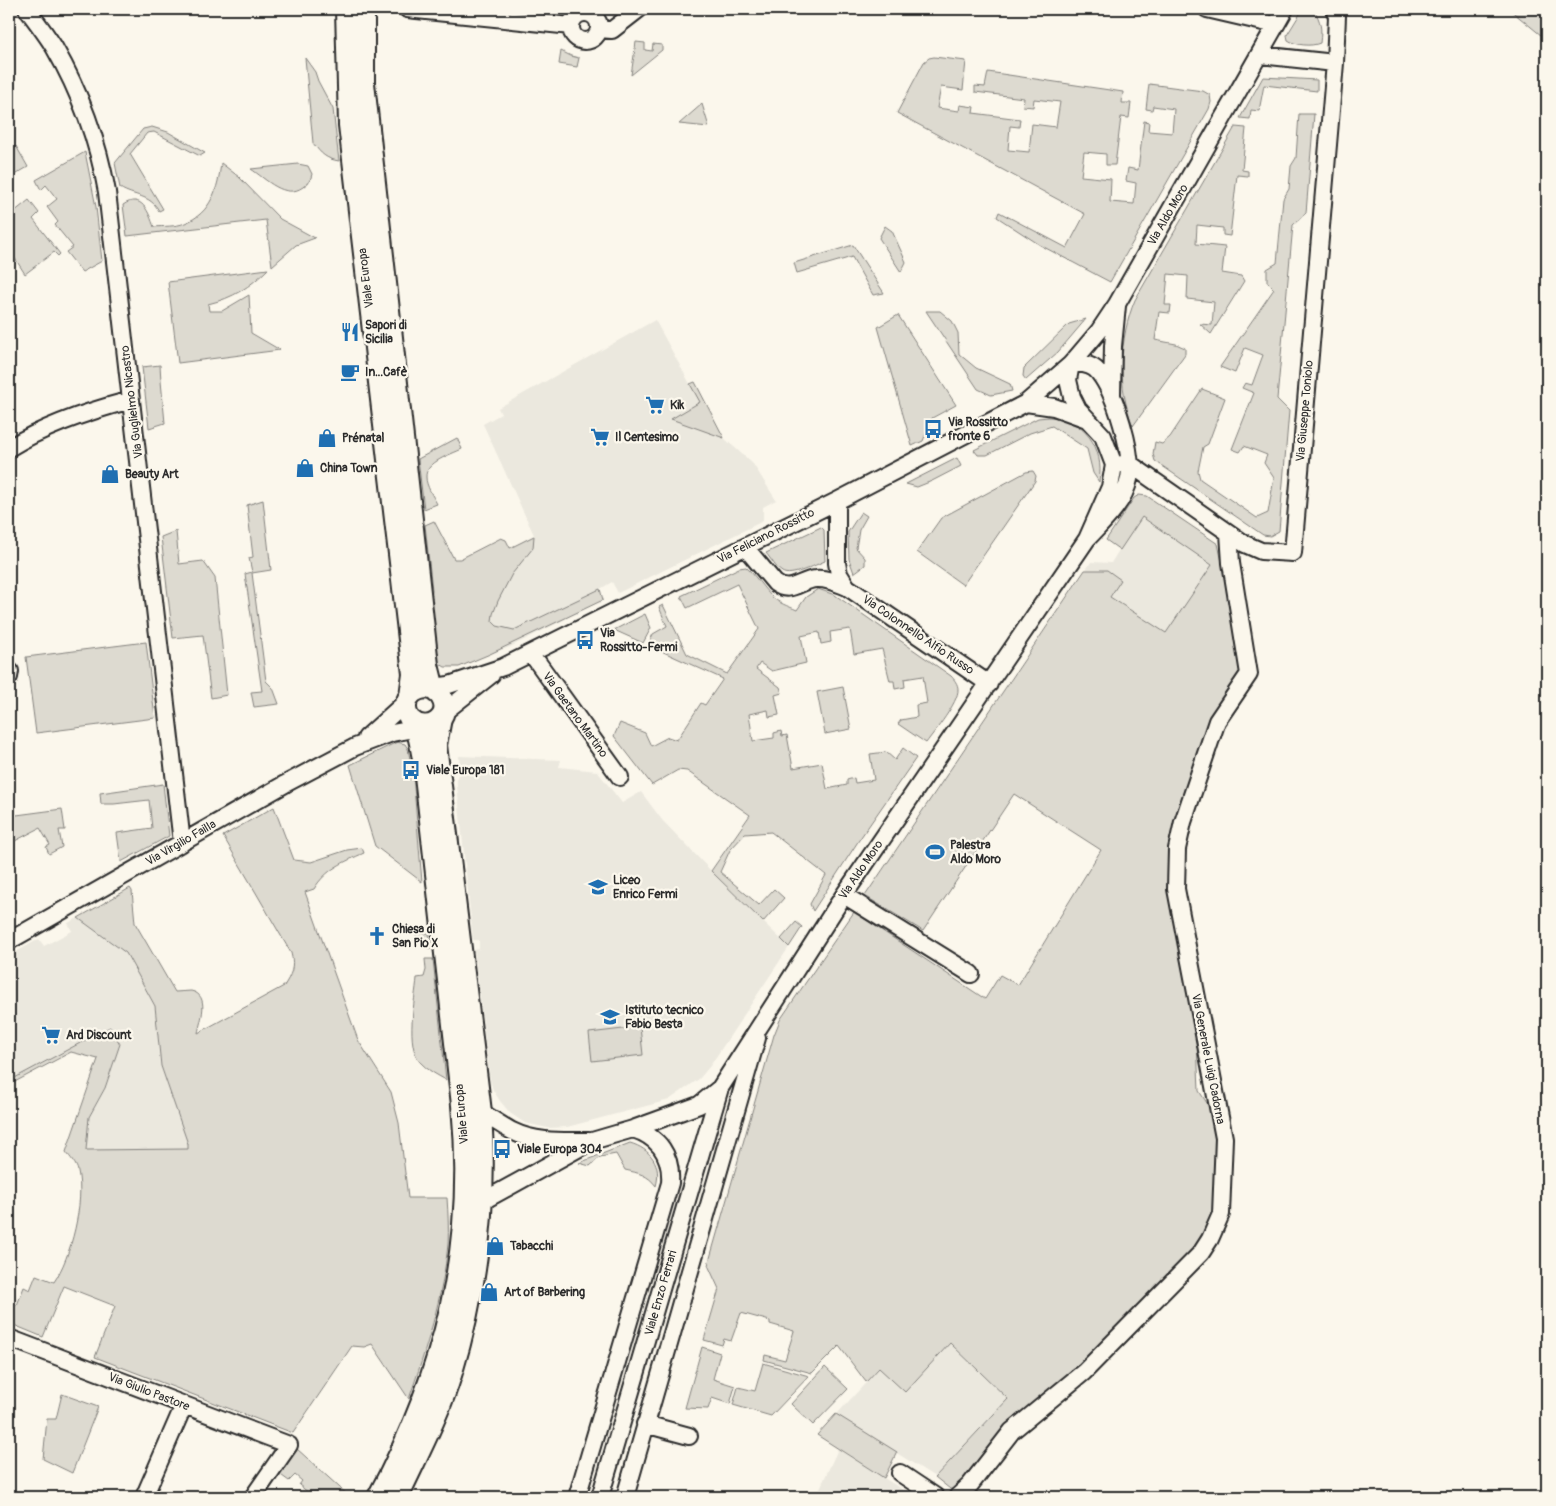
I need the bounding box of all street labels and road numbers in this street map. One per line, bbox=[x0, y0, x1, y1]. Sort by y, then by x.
street label: Via Aldo Moro bbox=[1144, 181, 1192, 248]
street label: Viale Europa bbox=[355, 247, 377, 309]
street label: Via Guglielmo Nicastro bbox=[118, 344, 146, 459]
street label: Via Giuseppe Toniolo bbox=[1293, 359, 1317, 462]
street label: Via Feliciano Rossitto bbox=[715, 505, 818, 567]
street label: Via Colonnello Alfio Russo bbox=[859, 592, 977, 678]
street label: Via Gaetano Martino bbox=[539, 669, 611, 761]
street label: Via Virgilio Failla bbox=[143, 817, 219, 869]
street label: Via Aldo Moro bbox=[836, 837, 887, 903]
street label: Via Generale Luigi Cadorna bbox=[1188, 993, 1228, 1126]
street label: Viale Europa bbox=[452, 1083, 472, 1145]
street label: Viale Enzo Ferrari bbox=[642, 1249, 680, 1337]
street label: Via Giulio Pastore bbox=[106, 1370, 192, 1414]

